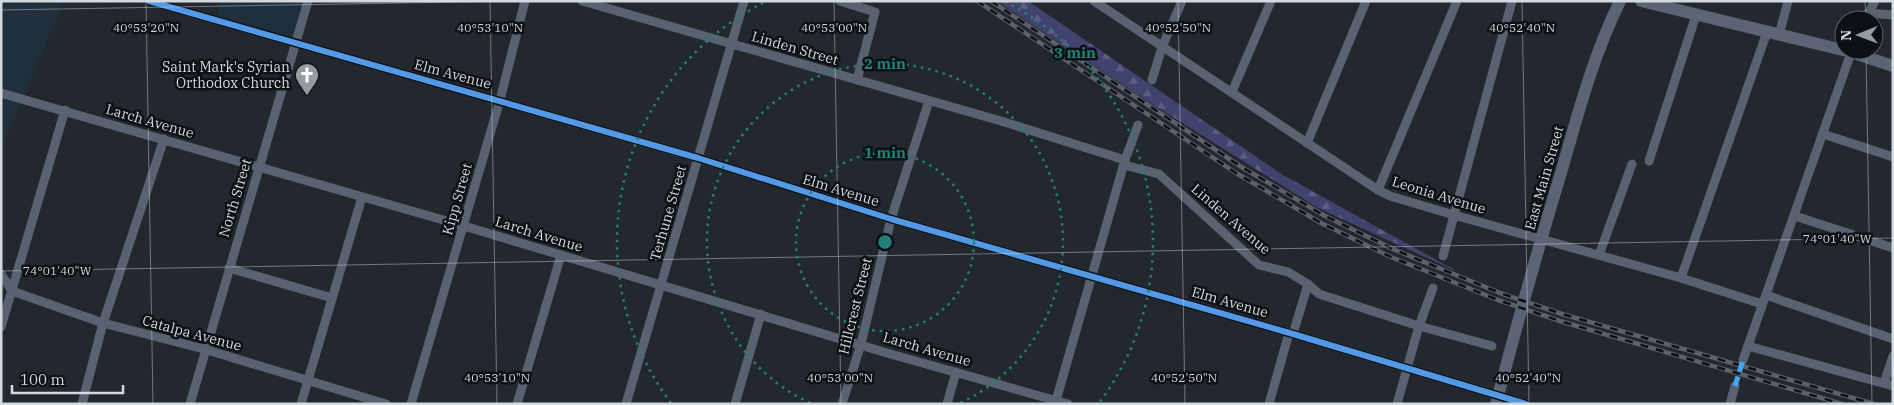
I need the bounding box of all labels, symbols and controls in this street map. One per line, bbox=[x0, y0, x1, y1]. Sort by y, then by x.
north arrow bbox=[1834, 10, 1884, 60]
text: 40°53'20"N bbox=[113, 20, 179, 35]
text: 40°53'10"N bbox=[457, 20, 523, 35]
text: 40°53'00"N bbox=[801, 20, 867, 35]
text: 40°52'50"N bbox=[1145, 20, 1211, 35]
text: 40°52'40"N bbox=[1489, 20, 1555, 35]
street label: Linden Street bbox=[750, 27, 840, 69]
text: N bbox=[1837, 30, 1855, 41]
text: 3 min bbox=[1054, 43, 1096, 62]
text: 2 min bbox=[864, 54, 906, 73]
street label: Elm Avenue bbox=[413, 55, 493, 93]
place label: Saint Mark's Syrian Orthodox Church bbox=[162, 58, 290, 92]
church icon: Saint Mark's Syrian Orthodox Church bbox=[294, 62, 320, 96]
street label: Larch Avenue bbox=[104, 100, 196, 142]
street label: East Main Street bbox=[1521, 124, 1567, 232]
text: 1 min bbox=[864, 143, 906, 162]
street label: North Street bbox=[215, 156, 256, 240]
street label: Kipp Street bbox=[438, 161, 476, 237]
street label: Terhune Street bbox=[646, 163, 690, 263]
street label: Elm Avenue bbox=[801, 170, 881, 210]
street label: Leonia Avenue bbox=[1390, 172, 1488, 218]
street label: Linden Avenue bbox=[1188, 180, 1274, 258]
street label: Larch Avenue bbox=[493, 212, 585, 256]
text: 74°01'40"W bbox=[1803, 231, 1872, 246]
centre of rings bbox=[876, 233, 894, 251]
street label: Hillcrest Street bbox=[834, 256, 876, 356]
text: 74°01'40"W bbox=[23, 263, 92, 278]
street label: Elm Avenue bbox=[1190, 282, 1270, 322]
street label: Catalpa Avenue bbox=[140, 311, 244, 355]
street label: Larch Avenue bbox=[881, 328, 973, 370]
scale bar bbox=[12, 362, 124, 394]
text: 100 m bbox=[20, 370, 65, 389]
text: 40°53'10"N bbox=[464, 370, 530, 385]
text: 40°53'00"N bbox=[807, 370, 873, 385]
text: 40°52'50"N bbox=[1151, 370, 1217, 385]
text: 40°52'40"N bbox=[1495, 370, 1561, 385]

